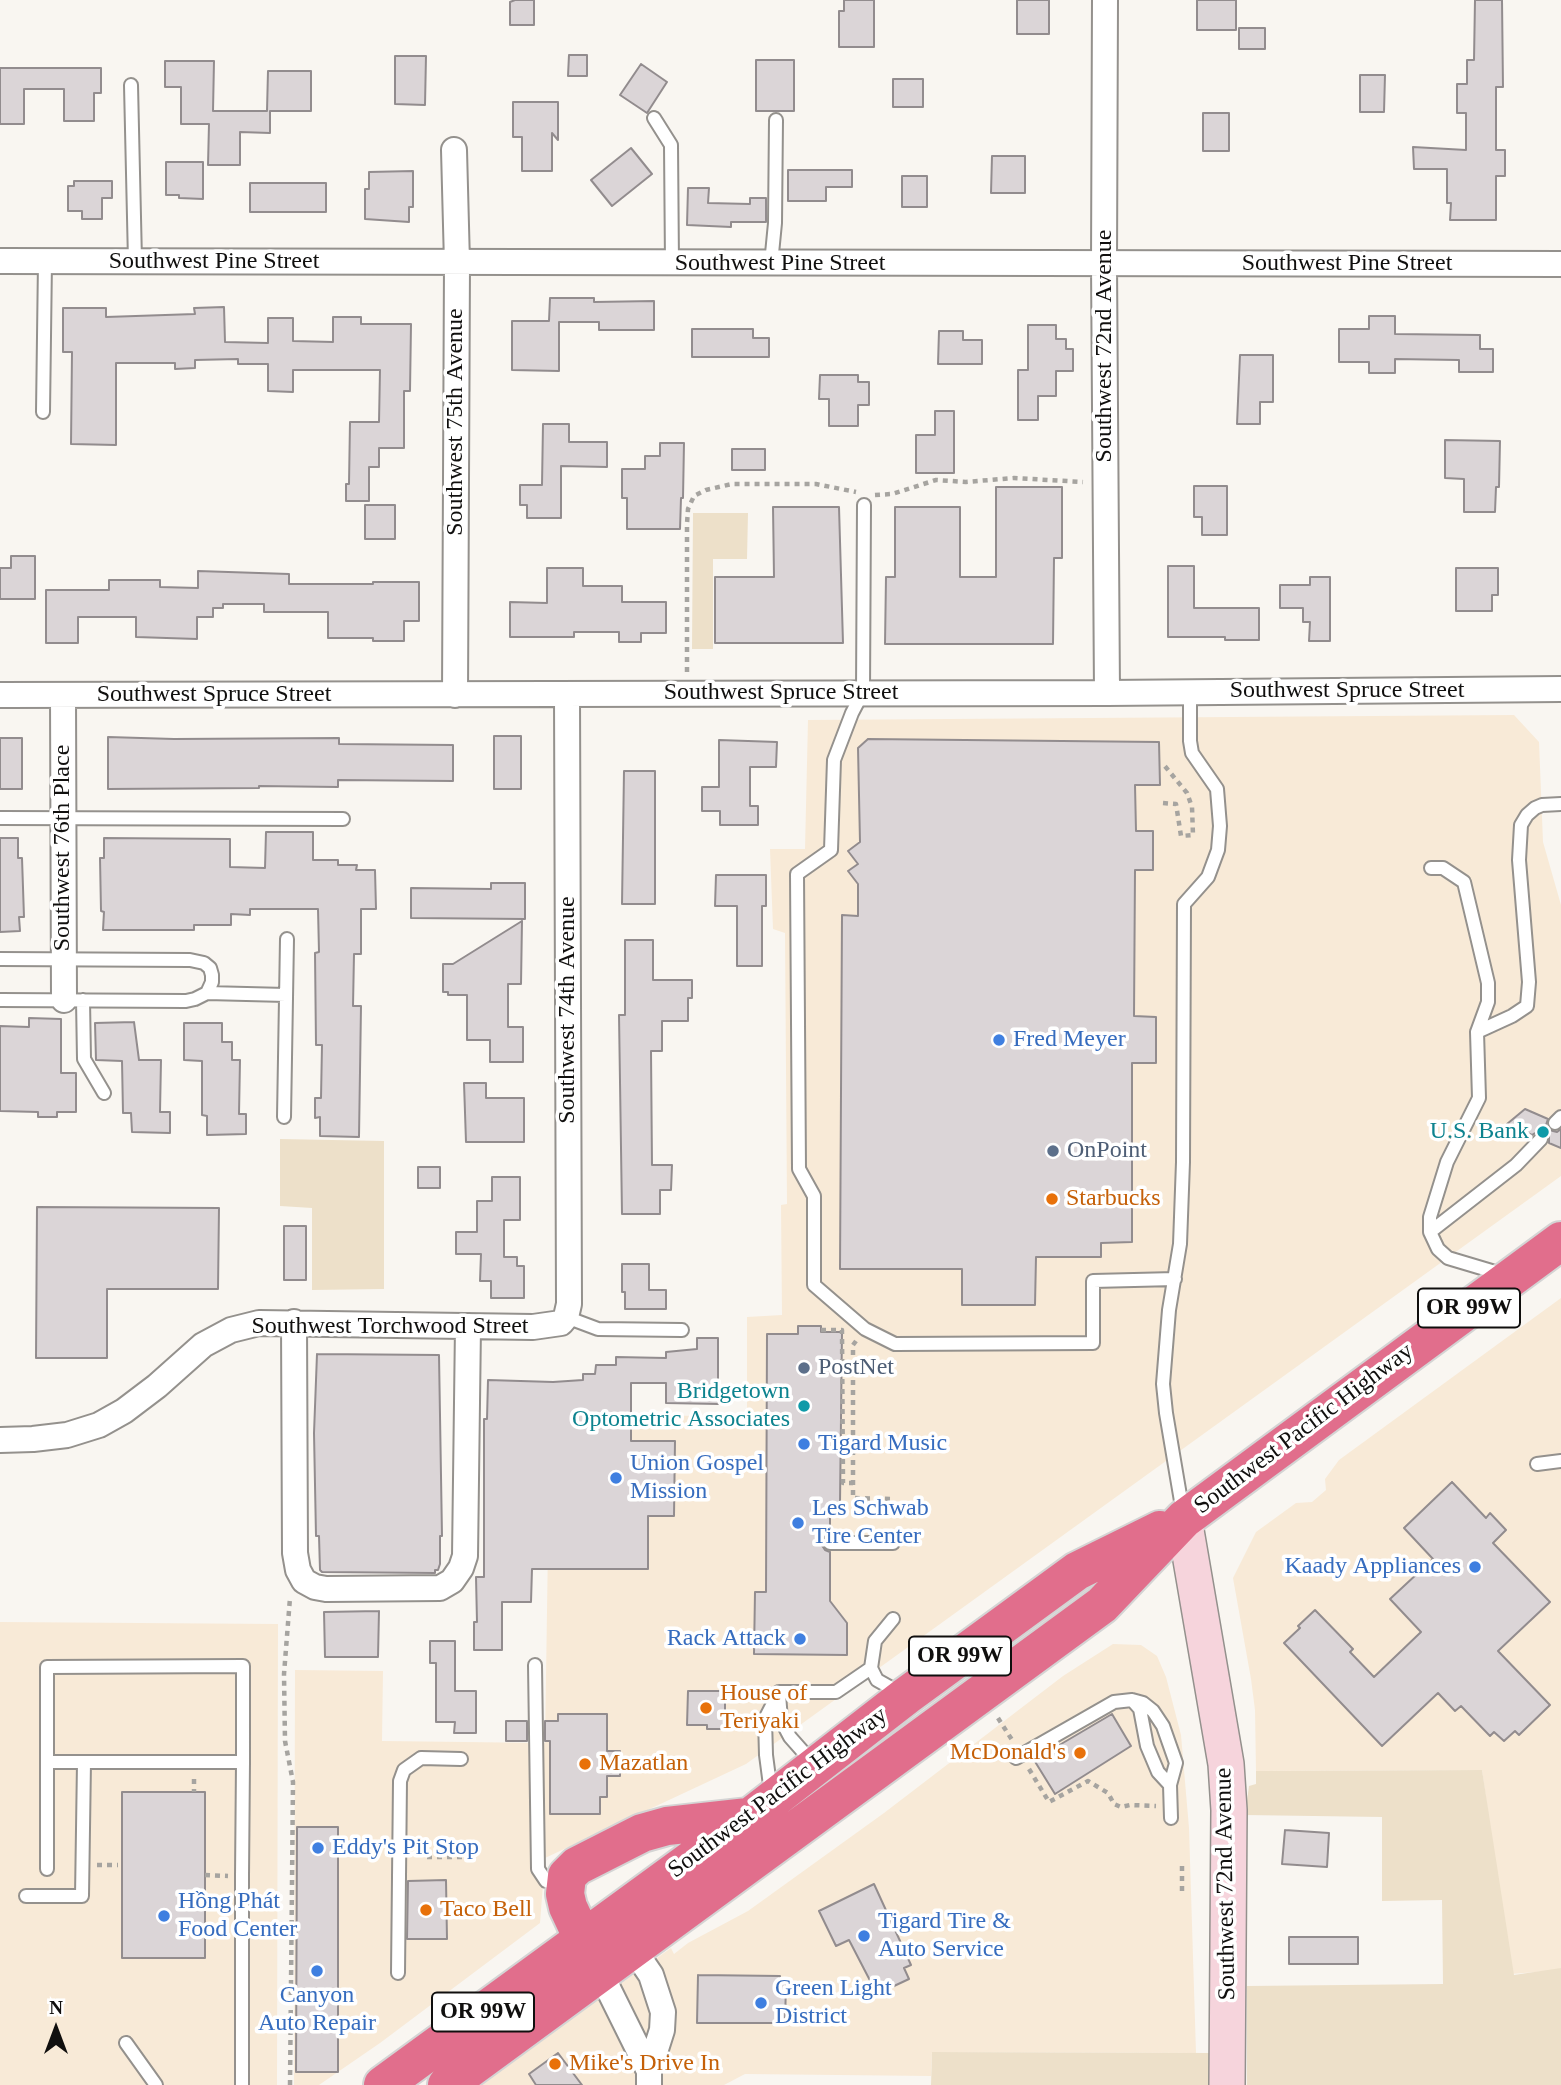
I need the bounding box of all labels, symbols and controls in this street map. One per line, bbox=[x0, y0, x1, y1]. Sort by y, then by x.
street label: Southwest 72nd Avenue bbox=[1091, 230, 1119, 462]
street label: Southwest Pine Street bbox=[109, 248, 319, 276]
street label: Southwest Pine Street bbox=[675, 250, 885, 278]
street label: Southwest Pine Street bbox=[1242, 250, 1452, 278]
street label: Southwest 75th Avenue bbox=[442, 308, 470, 536]
street label: Southwest Spruce Street bbox=[1230, 677, 1464, 705]
street label: Southwest Spruce Street bbox=[664, 679, 898, 707]
street label: Southwest Spruce Street bbox=[97, 681, 331, 709]
street label: Southwest 76th Place bbox=[49, 745, 77, 951]
street label: Southwest 74th Avenue bbox=[554, 896, 582, 1124]
place label: Fred Meyer bbox=[1013, 1026, 1126, 1054]
marker: Fred Meyer bbox=[991, 1032, 1007, 1048]
place label: U.S. Bank bbox=[1430, 1118, 1529, 1146]
marker: U.S. Bank bbox=[1535, 1124, 1551, 1140]
place label: OnPoint bbox=[1067, 1137, 1147, 1165]
marker: OnPoint bbox=[1045, 1143, 1061, 1159]
place label: Starbucks bbox=[1066, 1185, 1161, 1213]
marker: Starbucks bbox=[1044, 1191, 1060, 1207]
road number: OR 99W bbox=[1418, 1288, 1520, 1328]
street label: Southwest Torchwood Street bbox=[252, 1313, 528, 1341]
street label: Southwest Pacific Highway bbox=[1189, 1337, 1419, 1521]
place label: PostNet bbox=[818, 1354, 894, 1382]
marker: PostNet bbox=[796, 1360, 812, 1376]
place label: Bridgetown Optometric Associates bbox=[572, 1378, 790, 1434]
marker: Bridgetown Optometric Associates bbox=[796, 1398, 812, 1414]
place label: Tigard Music bbox=[818, 1430, 947, 1458]
marker: Tigard Music bbox=[796, 1436, 812, 1452]
place label: Union Gospel Mission bbox=[630, 1450, 764, 1506]
marker: Union Gospel Mission bbox=[608, 1470, 624, 1486]
place label: Les Schwab Tire Center bbox=[812, 1495, 929, 1551]
marker: Les Schwab Tire Center bbox=[790, 1515, 806, 1531]
place label: Kaady Appliances bbox=[1284, 1553, 1461, 1581]
marker: Kaady Appliances bbox=[1467, 1559, 1483, 1575]
place label: Rack Attack bbox=[667, 1625, 786, 1653]
marker: Rack Attack bbox=[792, 1631, 808, 1647]
road number: OR 99W bbox=[909, 1637, 1011, 1676]
place label: House of Teriyaki bbox=[720, 1680, 807, 1736]
marker: House of Teriyaki bbox=[698, 1700, 714, 1716]
street label: Southwest Pacific Highway bbox=[663, 1701, 893, 1885]
place label: McDonald's bbox=[950, 1739, 1066, 1767]
marker: McDonald's bbox=[1072, 1745, 1088, 1761]
place label: Mazatlan bbox=[599, 1750, 688, 1778]
marker: Mazatlan bbox=[577, 1756, 593, 1772]
street label: Southwest 72nd Avenue bbox=[1210, 1767, 1242, 2001]
place label: Eddy's Pit Stop bbox=[332, 1834, 479, 1862]
marker: Eddy's Pit Stop bbox=[310, 1840, 326, 1856]
place label: Hồng Phát Food Center bbox=[178, 1888, 297, 1944]
place label: Taco Bell bbox=[440, 1896, 532, 1924]
marker: Taco Bell bbox=[418, 1902, 434, 1918]
marker: Hồng Phát Food Center bbox=[156, 1908, 172, 1924]
place label: Tigard Tire & Auto Service bbox=[878, 1908, 1011, 1964]
marker: Tigard Tire & Auto Service bbox=[856, 1928, 872, 1944]
marker: Canyon Auto Repair bbox=[309, 1963, 325, 1979]
place label: Green Light District bbox=[775, 1975, 892, 2031]
place label: Canyon Auto Repair bbox=[258, 1982, 376, 2038]
road number: OR 99W bbox=[432, 1993, 534, 2032]
north arrow bbox=[21, 1994, 91, 2064]
marker: Green Light District bbox=[753, 1995, 769, 2011]
text: N bbox=[49, 1997, 63, 2018]
place label: Mike's Drive In bbox=[569, 2050, 720, 2078]
marker: Mike's Drive In bbox=[547, 2056, 563, 2072]

